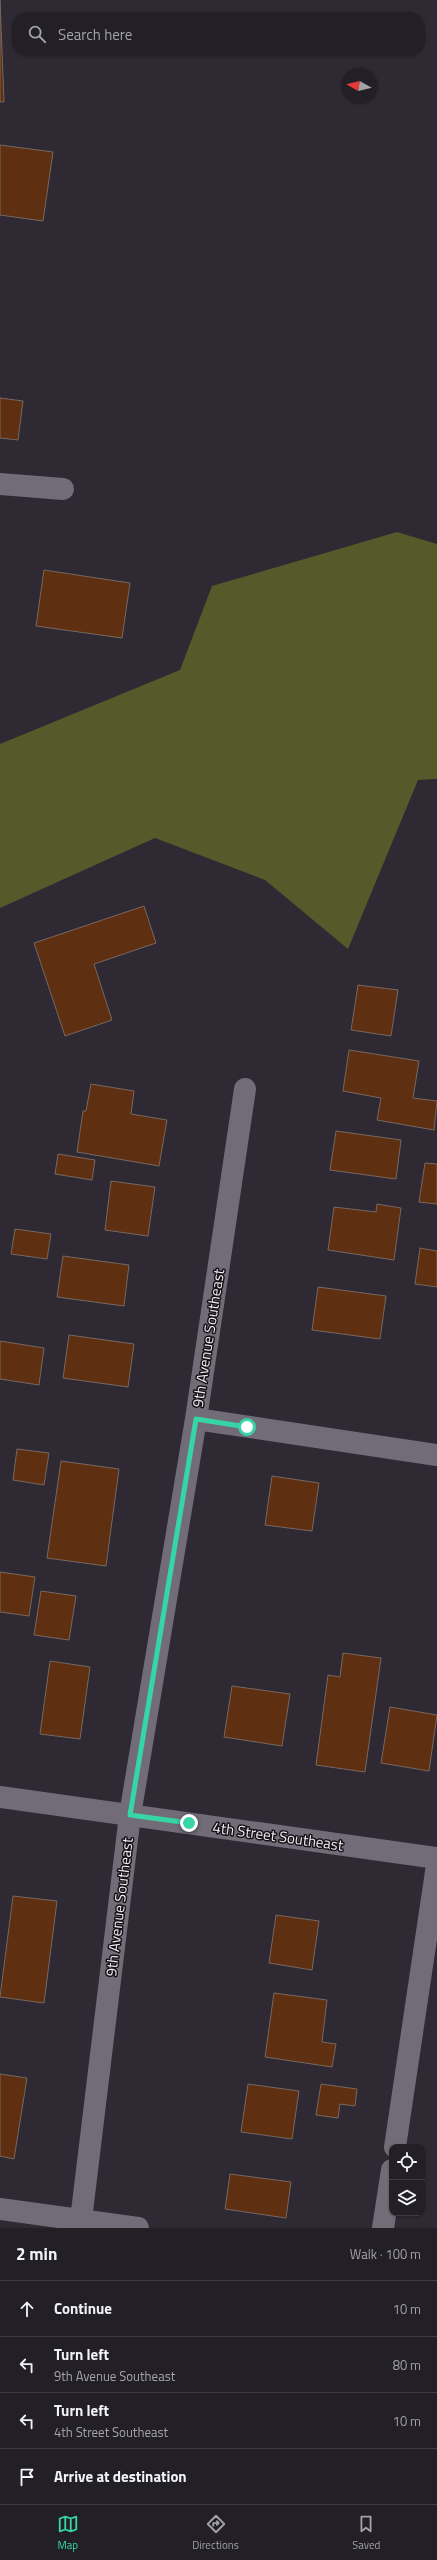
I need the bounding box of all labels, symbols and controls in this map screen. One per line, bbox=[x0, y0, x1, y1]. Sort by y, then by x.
search box bbox=[12, 12, 425, 56]
icon: search bbox=[26, 23, 48, 45]
text: Search here bbox=[58, 23, 132, 46]
north arrow bbox=[341, 68, 377, 104]
street label: 9th Avenue Southeast bbox=[186, 1266, 230, 1409]
route start bbox=[238, 1418, 256, 1436]
route end bbox=[180, 1814, 198, 1832]
street label: 4th Street Southeast bbox=[211, 1815, 346, 1857]
street label: 9th Avenue Southeast bbox=[99, 1835, 139, 1978]
map controls bbox=[389, 2144, 425, 2216]
button: locate bbox=[389, 2144, 425, 2180]
button: layers bbox=[389, 2180, 425, 2216]
text: 2 min bbox=[16, 2241, 57, 2267]
text: Walk · 100 m bbox=[350, 2244, 421, 2264]
text: Continue bbox=[54, 2297, 112, 2320]
icon: ahead bbox=[16, 2298, 38, 2320]
text: 10 m bbox=[393, 2299, 421, 2319]
text: Turn left bbox=[54, 2343, 109, 2366]
icon: left bbox=[16, 2354, 38, 2376]
text: 80 m bbox=[393, 2355, 421, 2375]
text: 9th Avenue Southeast bbox=[54, 2366, 175, 2386]
text: Turn left bbox=[54, 2399, 109, 2422]
icon: left bbox=[16, 2410, 38, 2432]
text: 10 m bbox=[393, 2411, 421, 2431]
text: 4th Street Southeast bbox=[54, 2422, 168, 2442]
text: Arrive at destination bbox=[54, 2465, 187, 2488]
icon: arrive bbox=[16, 2466, 38, 2488]
tab: Map bbox=[57, 2513, 79, 2553]
tab: Directions bbox=[192, 2513, 239, 2553]
tab: Saved bbox=[352, 2513, 380, 2553]

